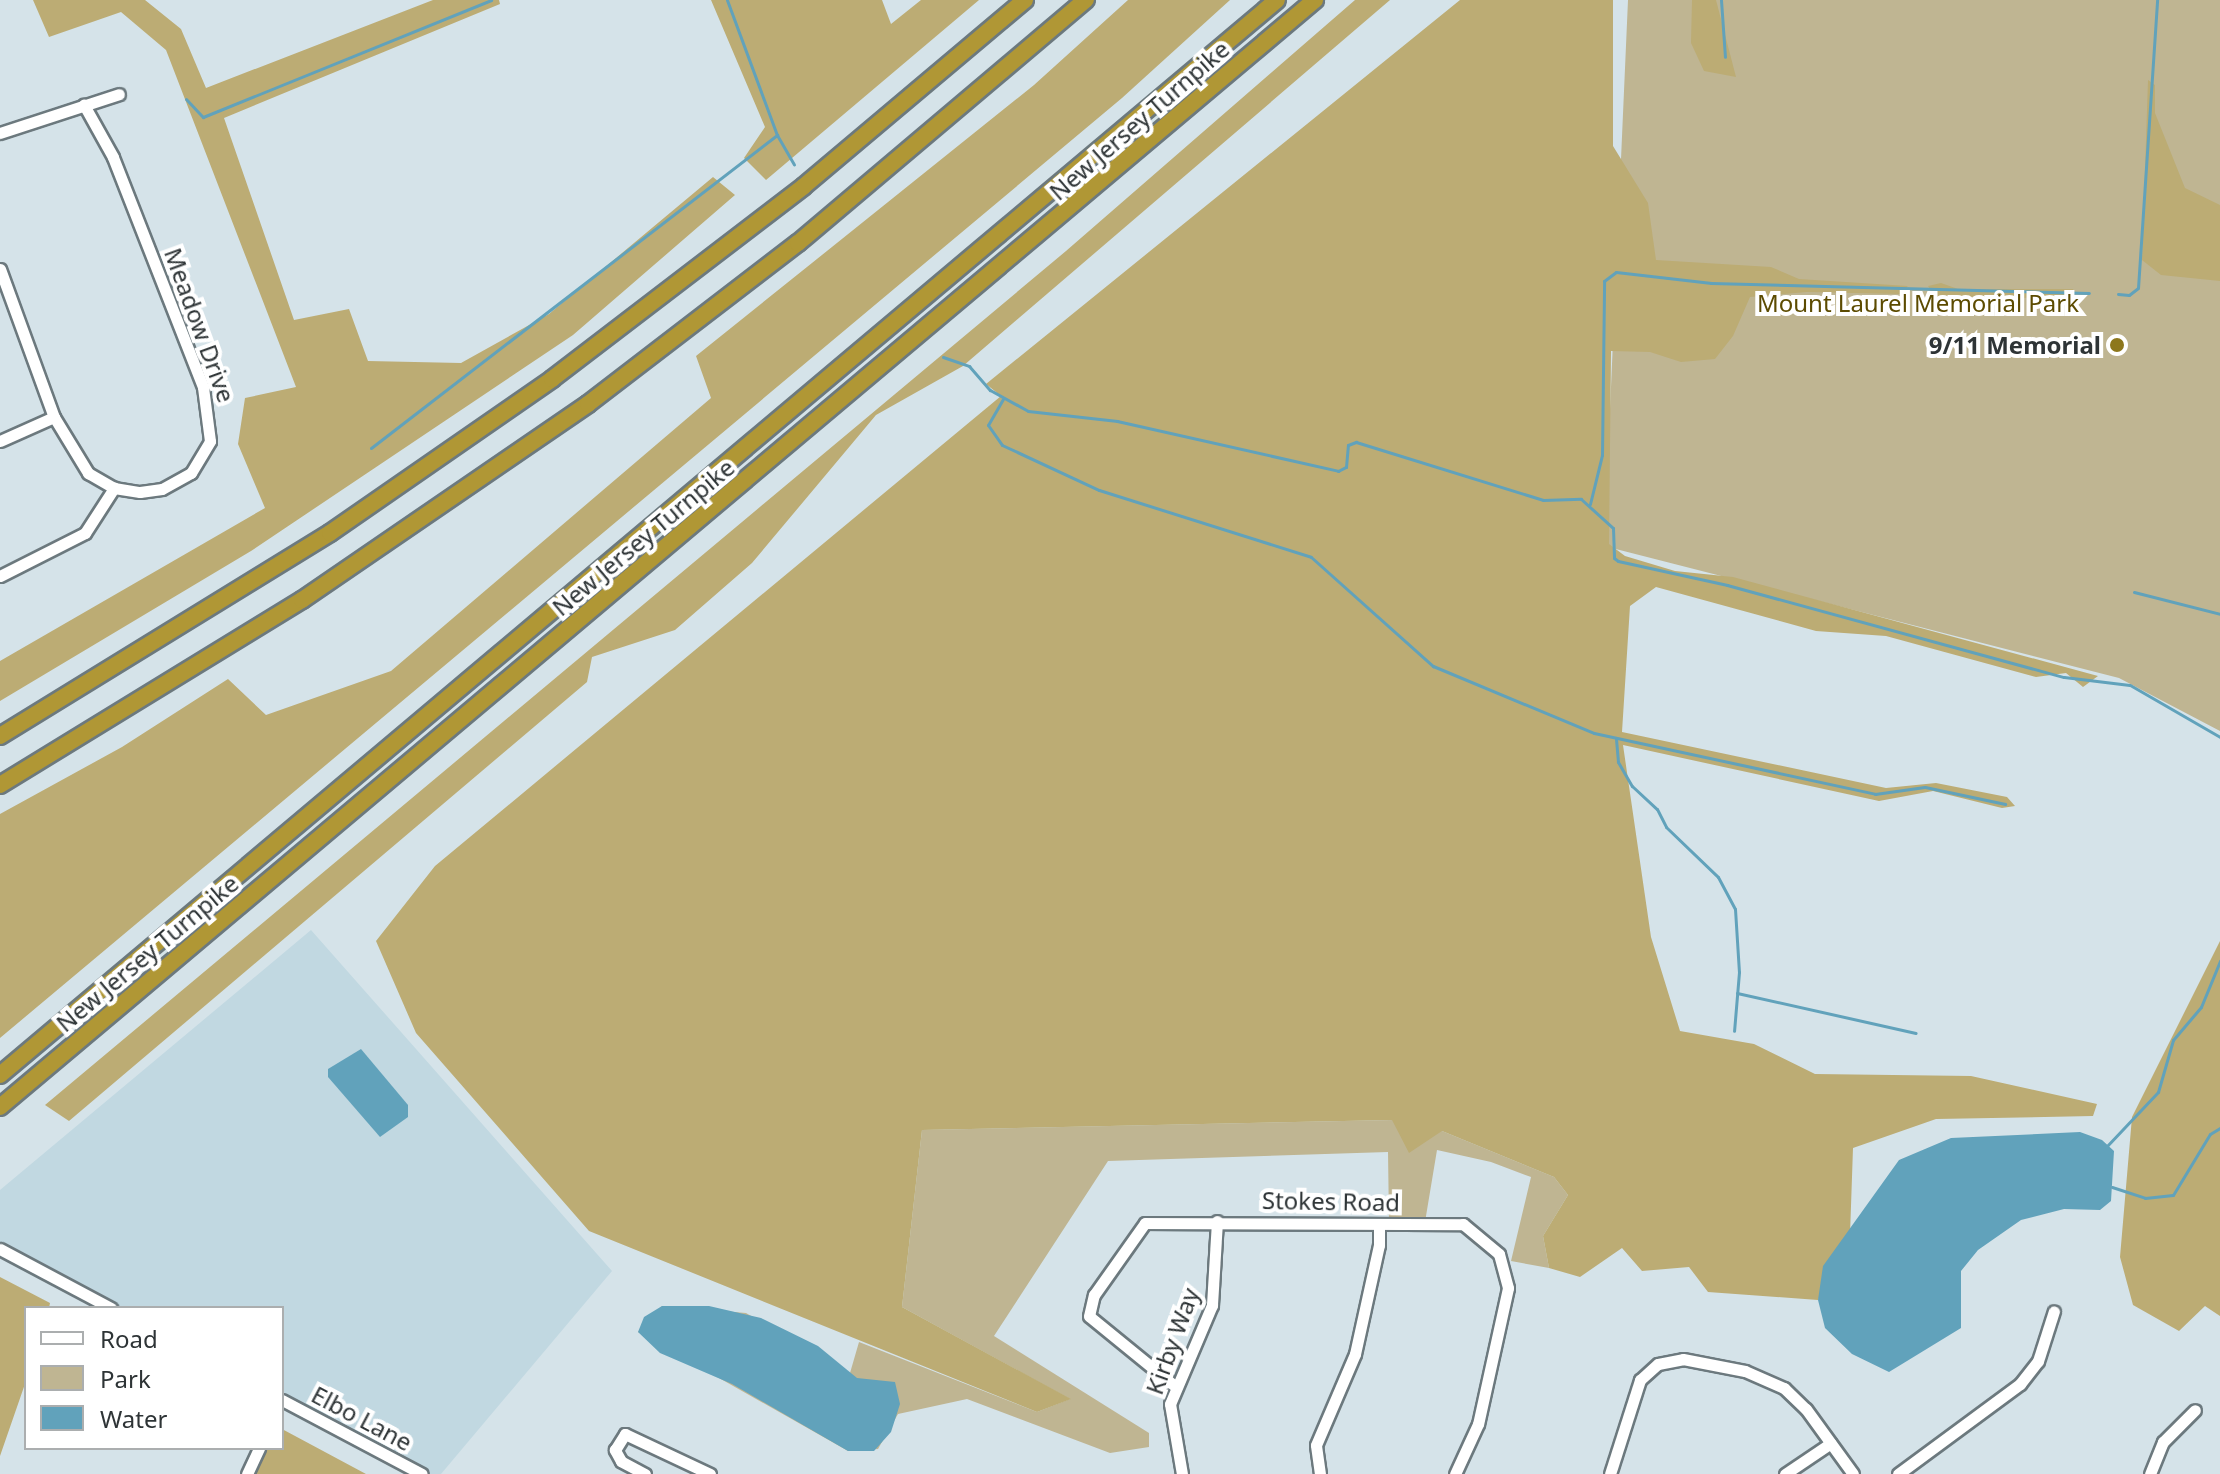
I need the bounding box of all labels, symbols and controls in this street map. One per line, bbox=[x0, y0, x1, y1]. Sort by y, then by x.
street label: New Jersey Turnpike bbox=[1043, 34, 1235, 206]
street label: Meadow Drive bbox=[159, 244, 241, 406]
park label: Mount Laurel Memorial Park bbox=[1757, 289, 2079, 317]
place label: 9/11 Memorial bbox=[1929, 331, 2101, 359]
marker: 9/11 Memorial bbox=[2108, 336, 2126, 354]
street label: New Jersey Turnpike bbox=[546, 453, 740, 621]
street label: New Jersey Turnpike bbox=[50, 869, 244, 1037]
street label: Stokes Road bbox=[1262, 1185, 1400, 1217]
street label: Kirby Way bbox=[1139, 1284, 1205, 1398]
legend bbox=[24, 1306, 284, 1450]
text: Road bbox=[100, 1322, 158, 1355]
text: Park bbox=[100, 1362, 151, 1395]
street label: Elbo Lane bbox=[307, 1380, 417, 1456]
text: Water bbox=[100, 1402, 167, 1435]

